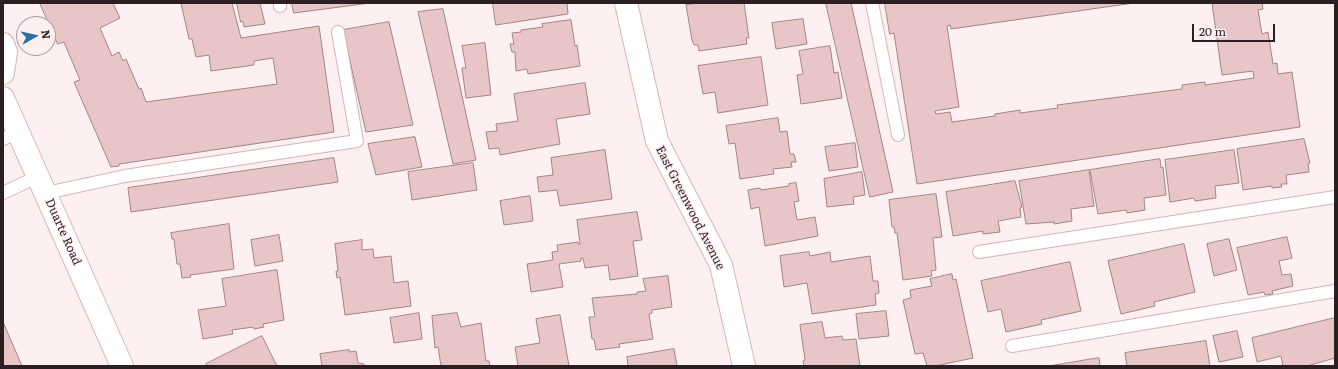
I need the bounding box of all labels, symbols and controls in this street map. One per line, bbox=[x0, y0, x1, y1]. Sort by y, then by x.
north arrow bbox=[16, 16, 56, 56]
scale bar bbox=[1194, 16, 1277, 42]
text: 20 m bbox=[1199, 22, 1226, 40]
text: N bbox=[38, 29, 55, 40]
street label: East Greenwood Avenue bbox=[652, 144, 728, 272]
street label: Duarte Road bbox=[42, 196, 84, 268]

